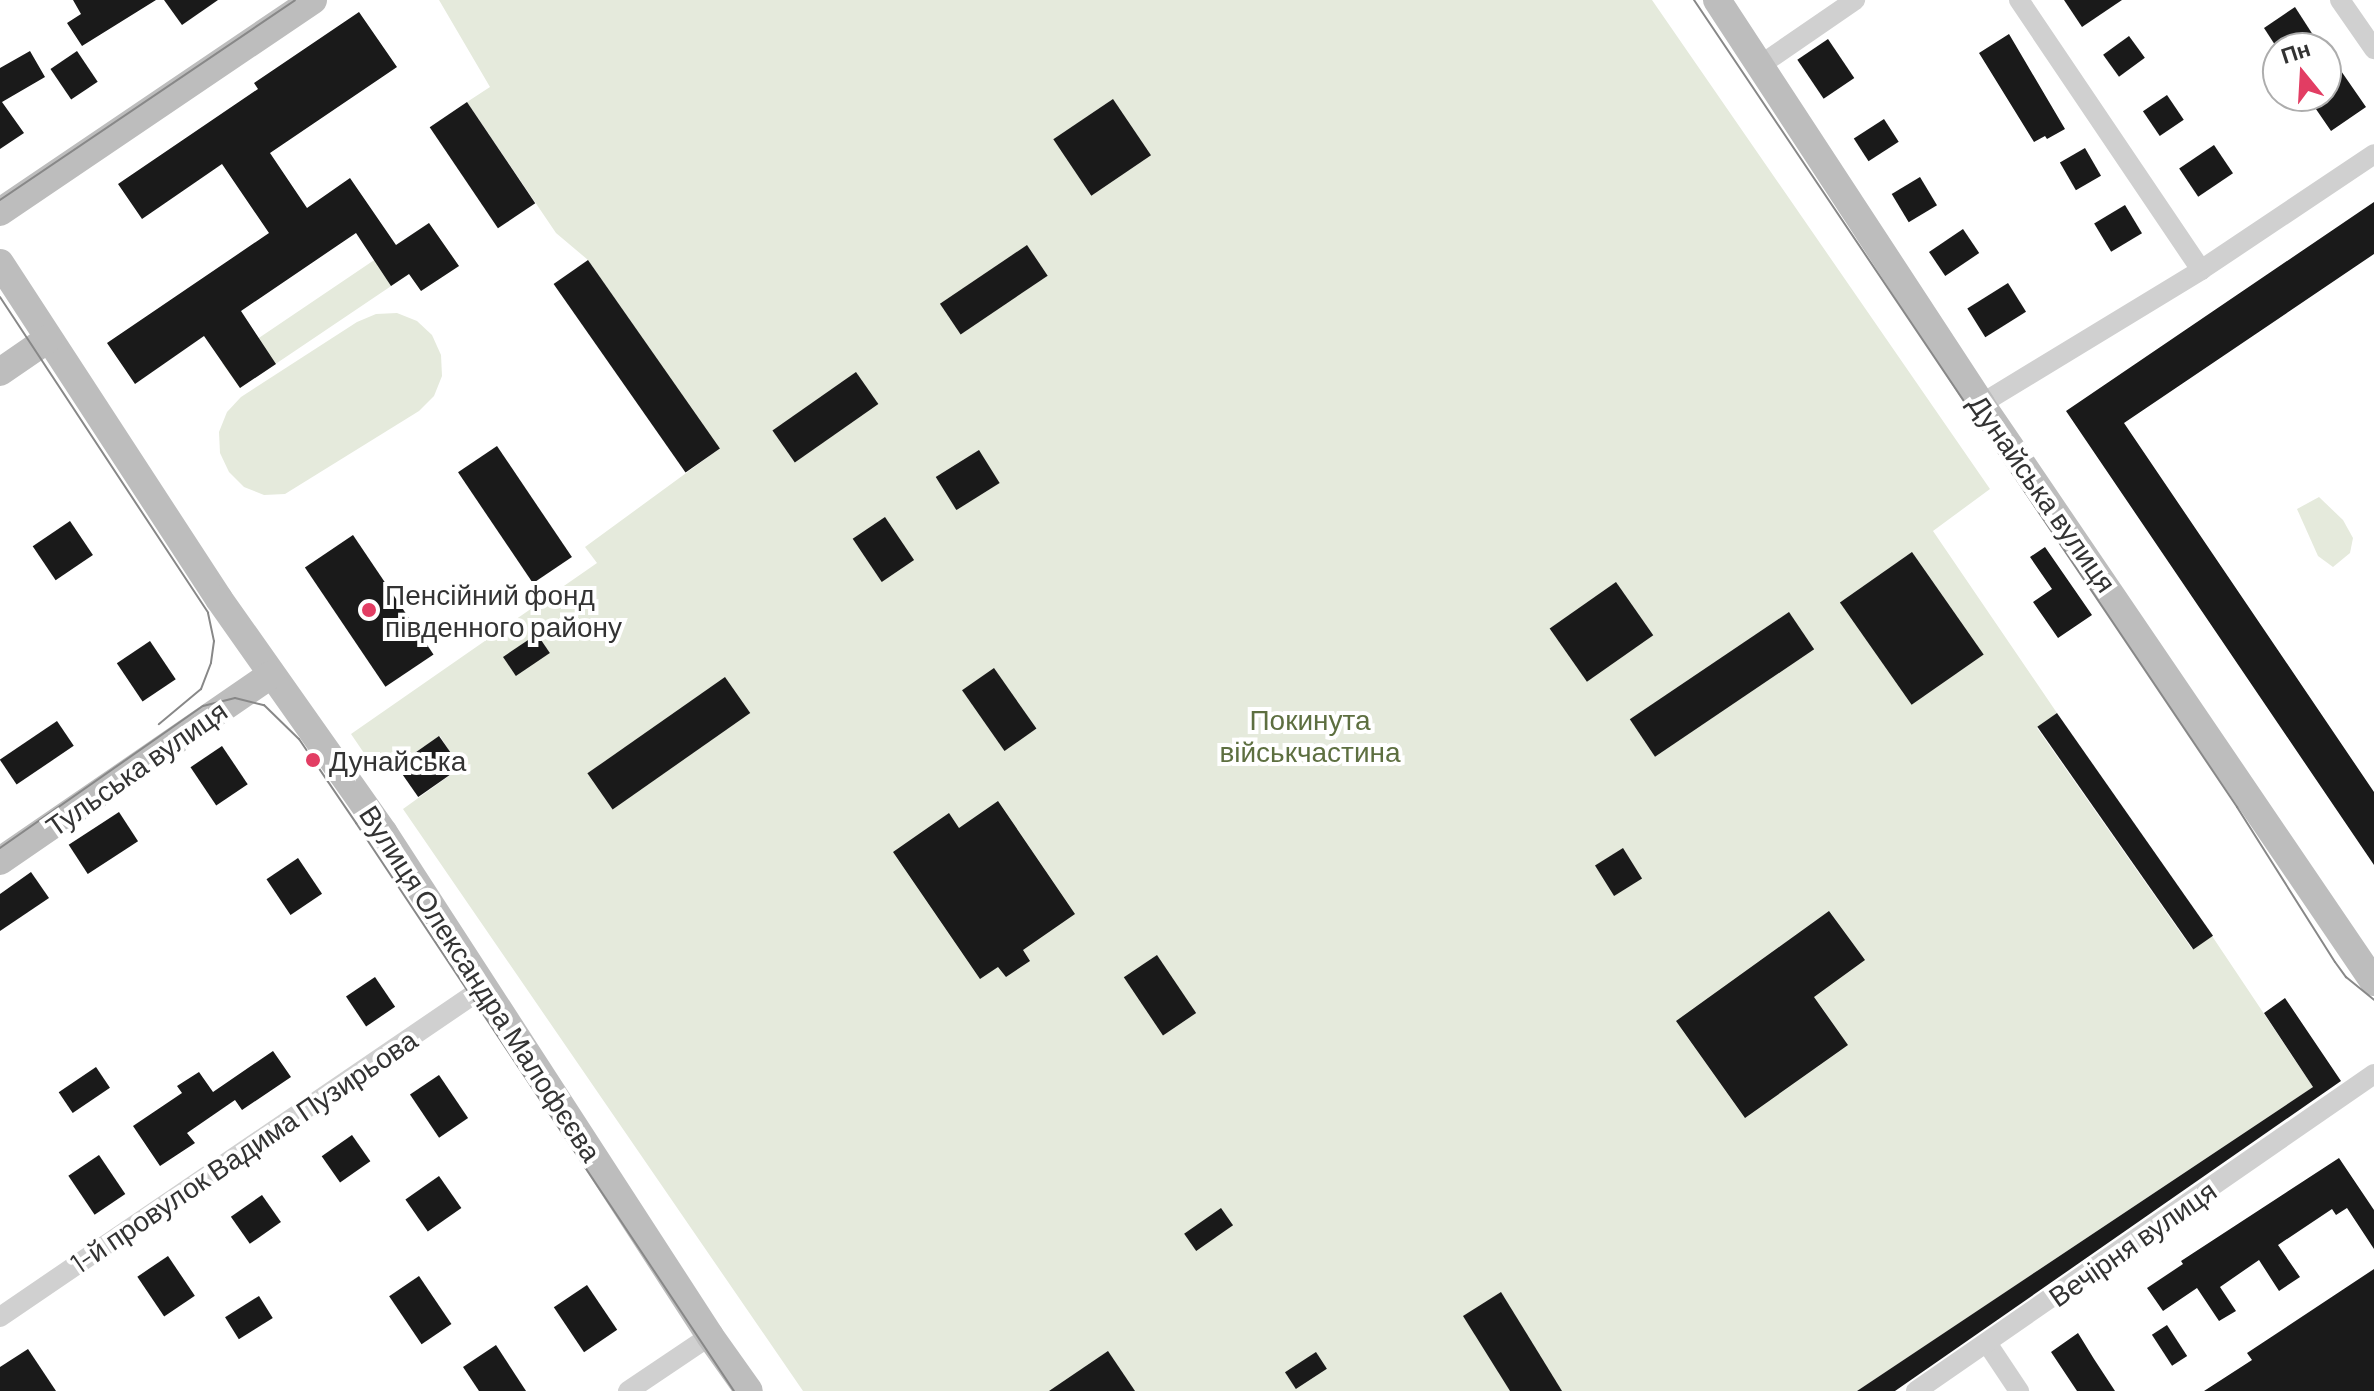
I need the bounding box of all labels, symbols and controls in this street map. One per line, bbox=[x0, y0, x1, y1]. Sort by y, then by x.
north arrow bbox=[2262, 32, 2342, 112]
text: Пн bbox=[2277, 34, 2313, 68]
street label: Дунайська вулиця bbox=[1962, 388, 2124, 598]
place label: Пенсійний фонд південного району bbox=[385, 577, 622, 643]
marker: Пенсійний фонд південного району bbox=[360, 601, 378, 619]
street label: Тульська вулиця bbox=[39, 693, 233, 843]
park label: Покинута військчастина bbox=[1219, 702, 1401, 768]
place label: Дунайська bbox=[329, 743, 466, 777]
marker: Дунайська bbox=[304, 751, 322, 769]
street label: Вулиця Олександра Малофєєва bbox=[353, 799, 609, 1167]
street label: 1-й провулок Вадима Пузирьова bbox=[63, 1022, 423, 1280]
street label: Вечірня вулиця bbox=[2042, 1173, 2222, 1313]

